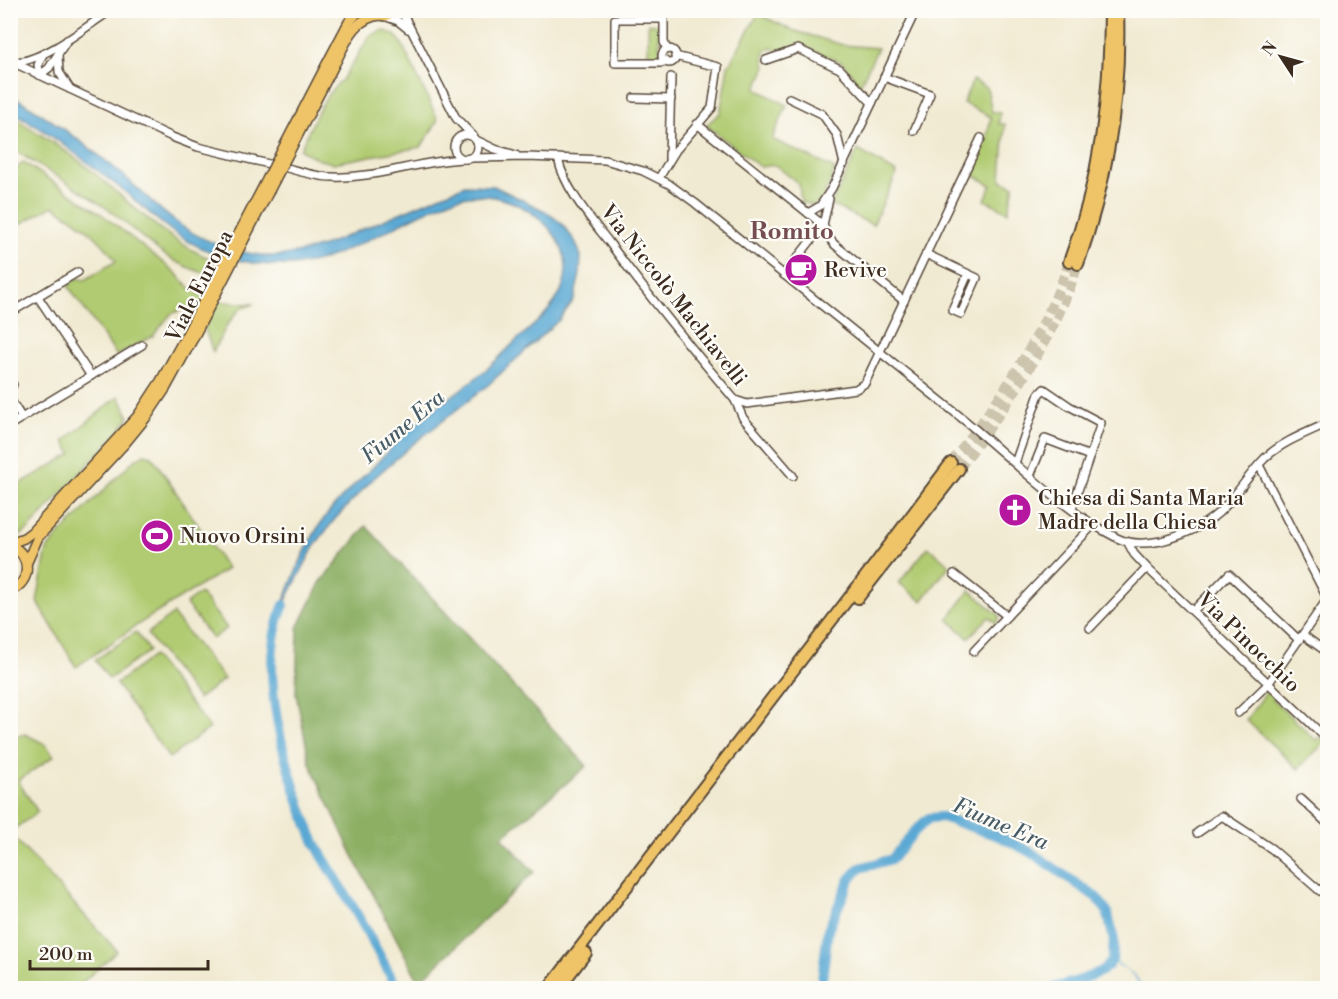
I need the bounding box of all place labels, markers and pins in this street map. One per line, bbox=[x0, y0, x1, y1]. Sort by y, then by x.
cafe icon: Revive bbox=[783, 252, 819, 288]
place label: Revive bbox=[824, 258, 887, 284]
place label: Chiesa di Santa Maria Madre della Chiesa bbox=[1038, 486, 1244, 536]
church icon: Chiesa di Santa Maria Madre della Chiesa bbox=[997, 492, 1033, 528]
sports icon: Nuovo Orsini bbox=[139, 518, 175, 554]
place label: Nuovo Orsini bbox=[180, 524, 306, 550]

